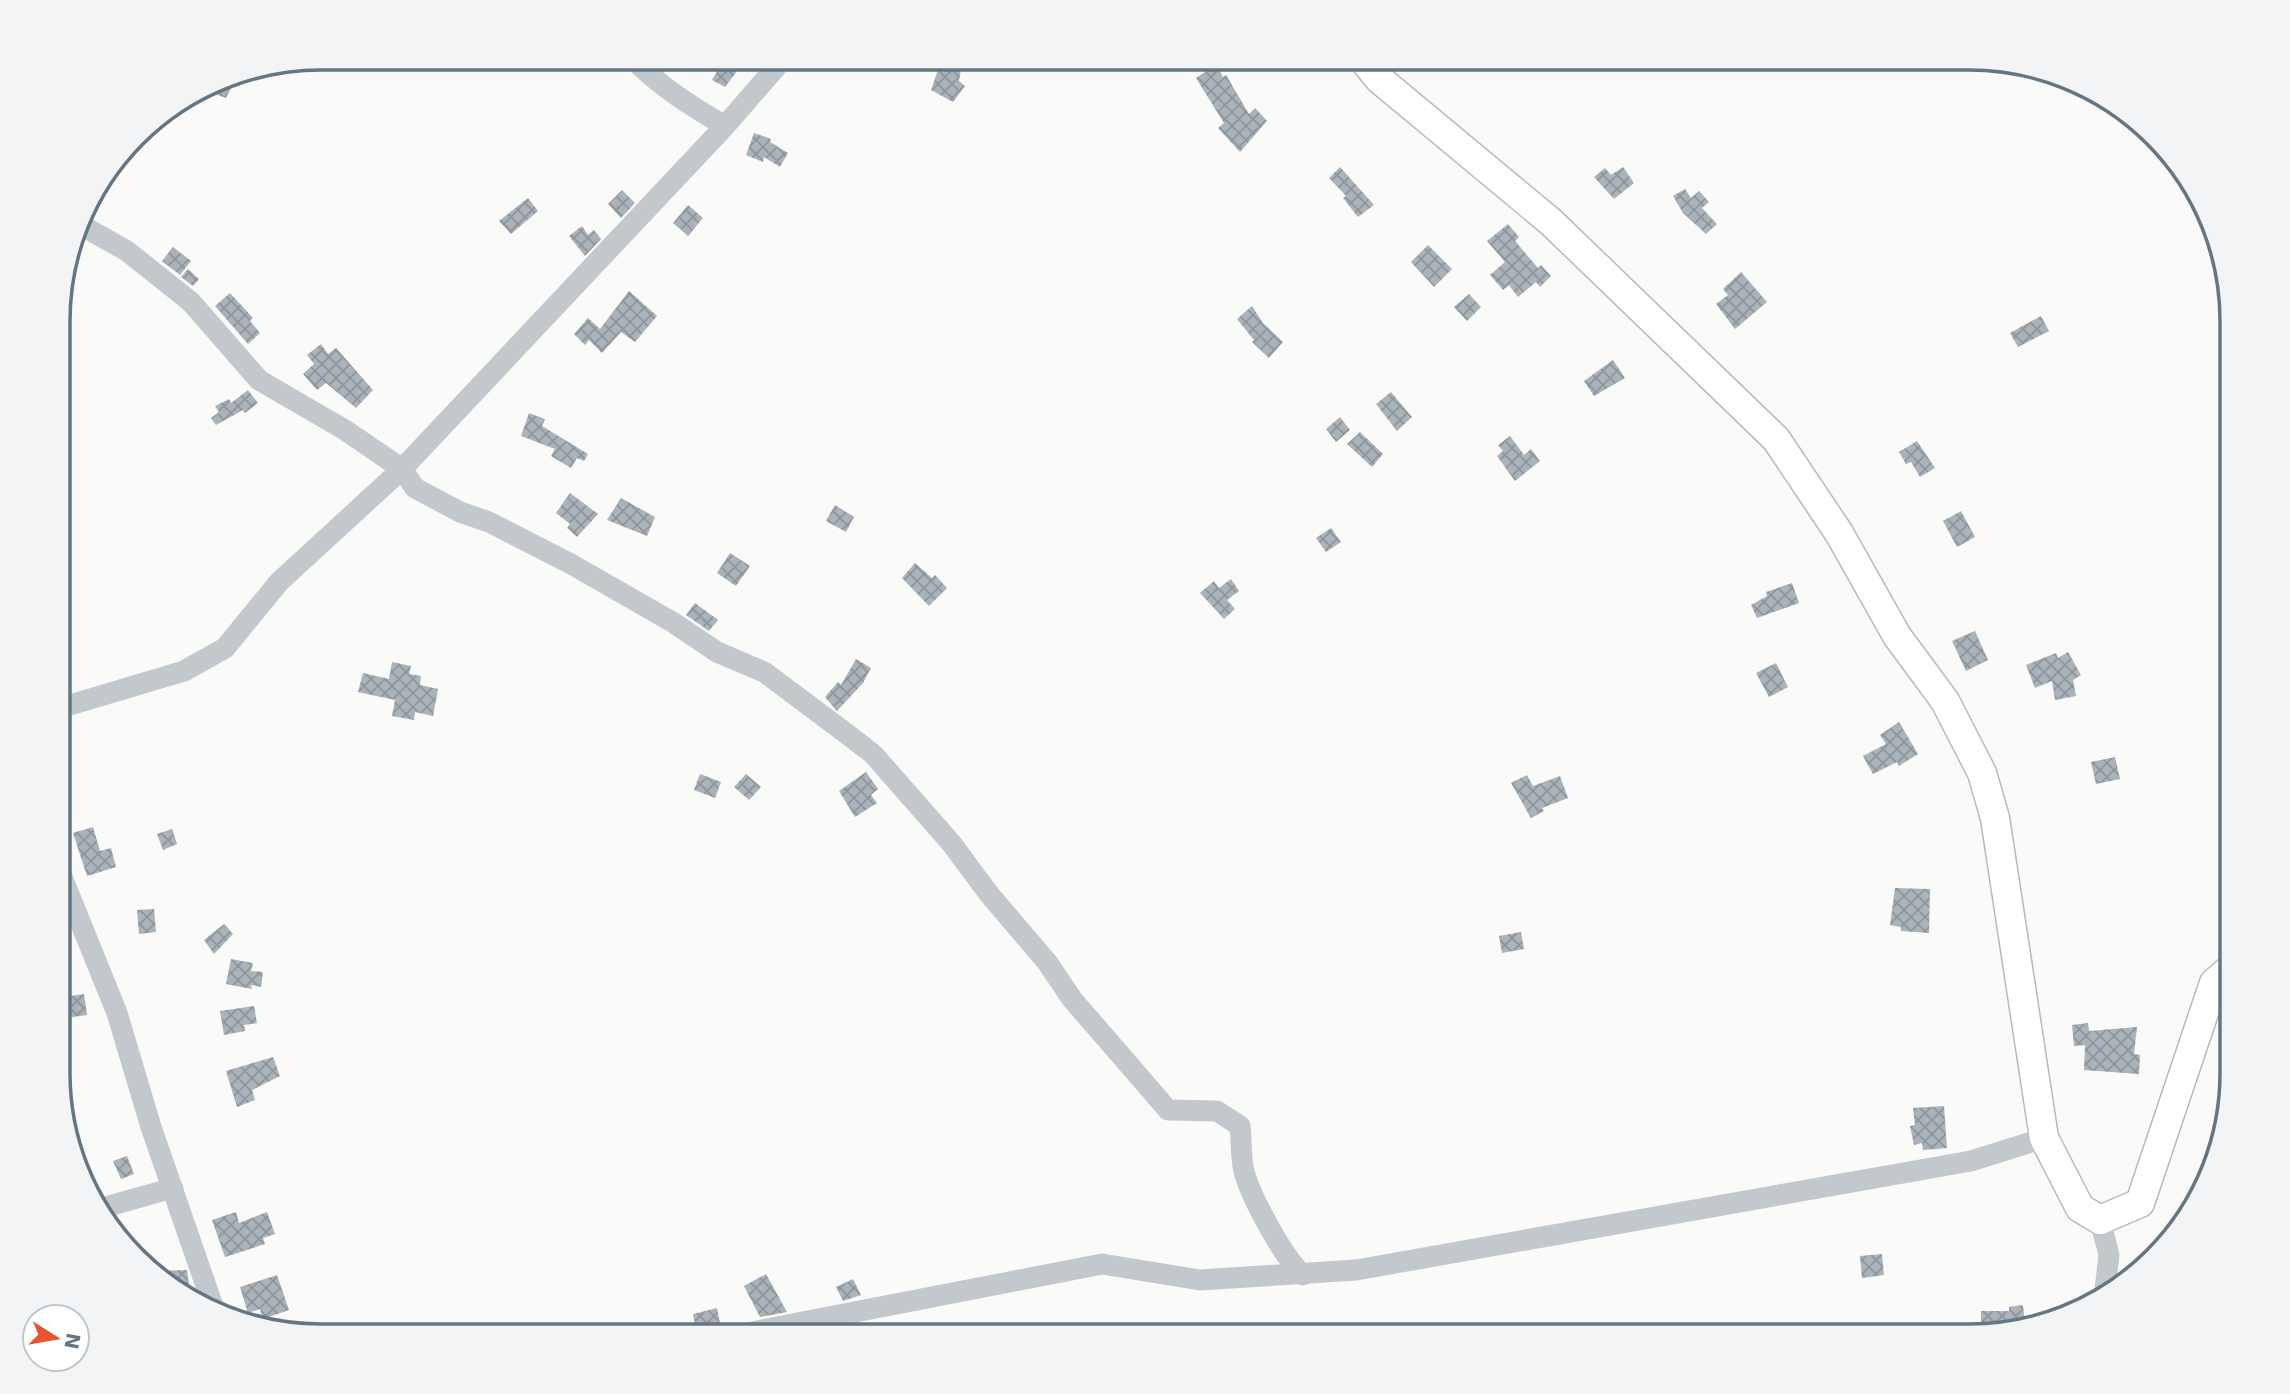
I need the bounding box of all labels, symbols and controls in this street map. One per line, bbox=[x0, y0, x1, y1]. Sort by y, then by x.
north arrow bbox=[21, 1303, 91, 1373]
text: N bbox=[60, 1331, 85, 1351]

